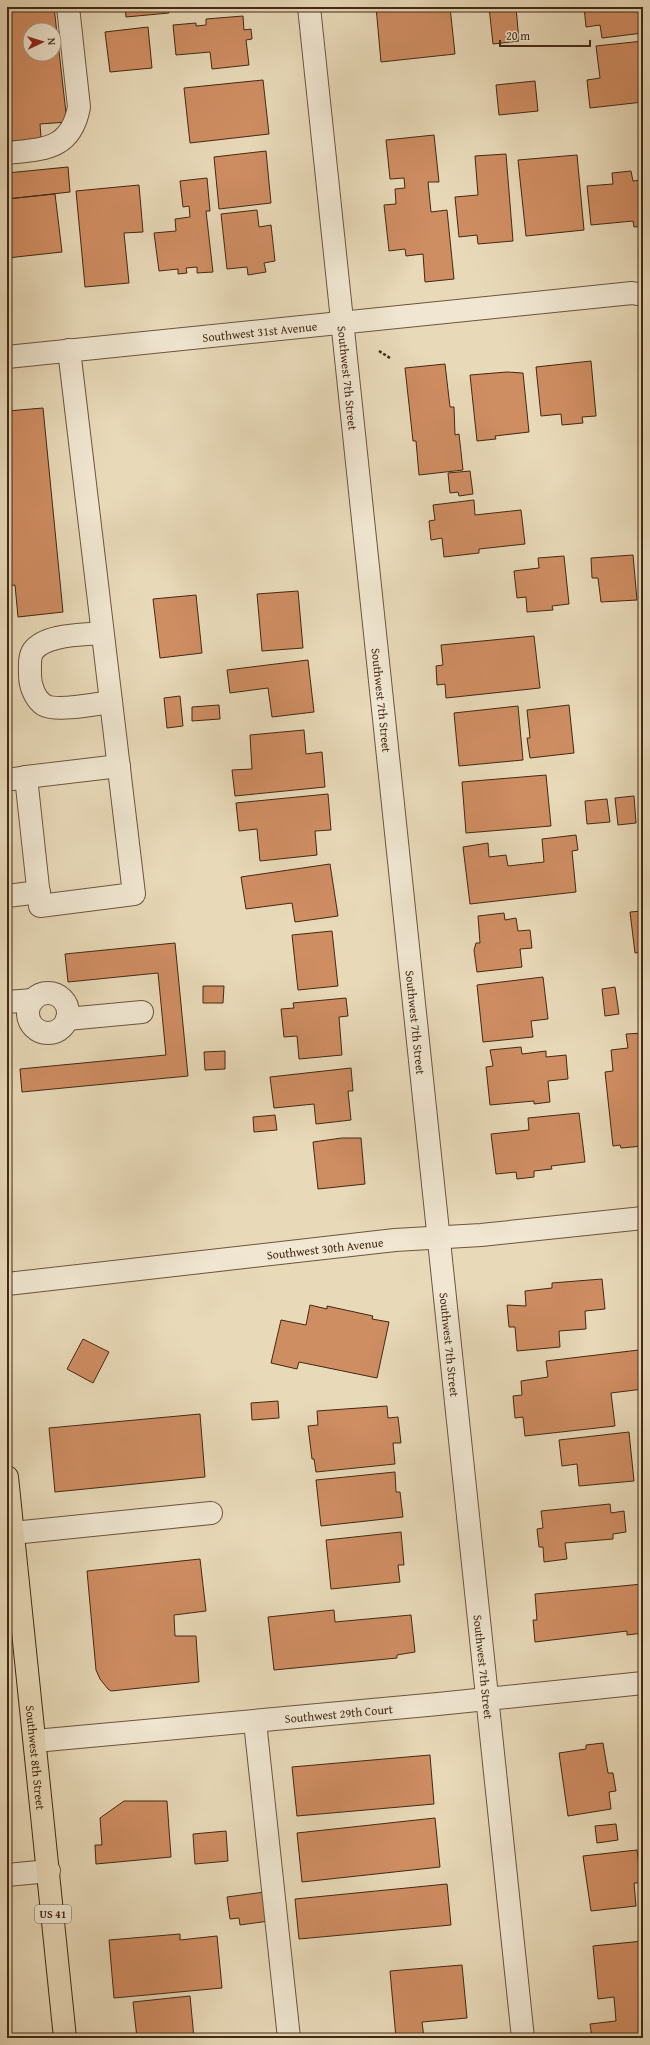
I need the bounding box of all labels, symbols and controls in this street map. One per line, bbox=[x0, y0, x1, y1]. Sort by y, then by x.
north arrow bbox=[22, 22, 62, 62]
scale bar bbox=[500, 22, 590, 48]
text: 20 m bbox=[506, 27, 530, 44]
text: N bbox=[44, 37, 60, 46]
street label: Southwest 31st Avenue bbox=[201, 317, 318, 345]
street label: Southwest 7th Street bbox=[334, 325, 362, 432]
street label: Southwest 7th Street bbox=[368, 647, 396, 754]
street label: Southwest 7th Street bbox=[402, 969, 430, 1076]
street label: Southwest 30th Avenue bbox=[266, 1233, 385, 1263]
street label: Southwest 7th Street bbox=[436, 1292, 464, 1398]
street label: Southwest 7th Street bbox=[470, 1614, 498, 1721]
street label: Southwest 29th Court bbox=[284, 1700, 394, 1727]
street label: Southwest 8th Street bbox=[22, 1704, 50, 1811]
road number: US 41 bbox=[35, 1905, 71, 1923]

